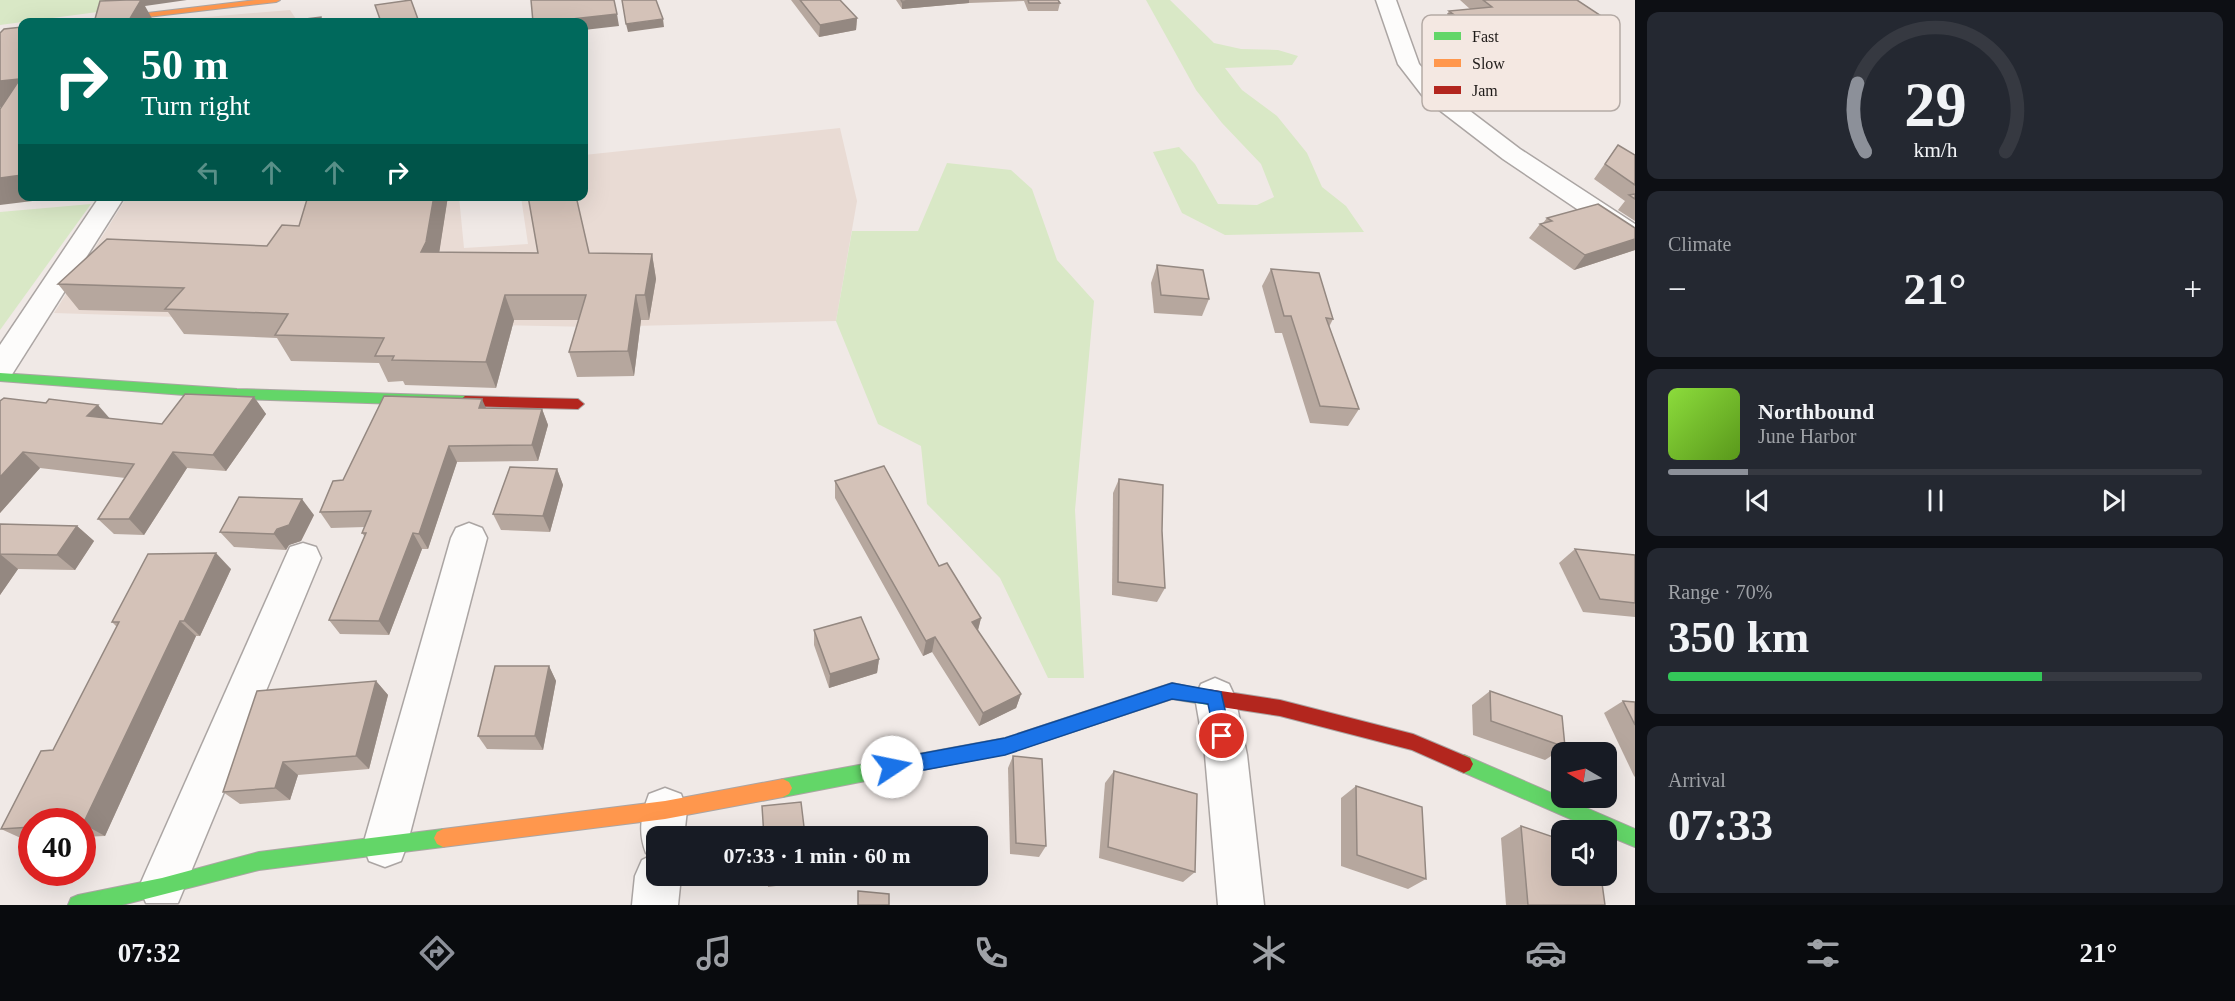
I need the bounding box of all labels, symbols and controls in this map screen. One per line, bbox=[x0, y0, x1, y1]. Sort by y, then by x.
legend bbox=[1422, 15, 1620, 111]
text: Fast bbox=[1472, 28, 1499, 45]
icon: right bbox=[42, 42, 120, 120]
text: 50 m bbox=[141, 42, 229, 88]
text: Slow bbox=[1472, 55, 1505, 72]
text: 29 bbox=[1904, 70, 1966, 139]
text: Jam bbox=[1472, 82, 1498, 99]
text: Turn right bbox=[141, 91, 250, 121]
text: km/h bbox=[1913, 139, 1957, 163]
icon: left bbox=[192, 156, 225, 189]
icon: ahead bbox=[255, 156, 288, 189]
icon: ahead bbox=[318, 156, 351, 189]
icon: right bbox=[381, 156, 414, 189]
text: Climate bbox=[1668, 233, 1731, 255]
text: 21° bbox=[1904, 264, 1967, 314]
text: − bbox=[1668, 271, 1687, 307]
text: + bbox=[2183, 271, 2202, 307]
text: Northbound bbox=[1758, 399, 1874, 424]
text: June Harbor bbox=[1758, 425, 1856, 447]
icon: previous bbox=[1741, 484, 1774, 517]
icon: pause bbox=[1919, 484, 1952, 517]
icon: next bbox=[2097, 484, 2130, 517]
text: Range · 70% bbox=[1668, 581, 1772, 603]
text: 350 km bbox=[1668, 612, 1809, 662]
pin bbox=[1196, 710, 1247, 761]
icon: arrive bbox=[1205, 719, 1238, 752]
position arrow bbox=[860, 735, 924, 799]
north arrow bbox=[1551, 742, 1617, 808]
map controls bbox=[1551, 742, 1617, 886]
text: Arrival bbox=[1668, 769, 1726, 791]
text: 07:33 bbox=[1668, 800, 1773, 850]
speed limit sign: 40 bbox=[18, 808, 96, 886]
button: sound bbox=[1551, 820, 1617, 886]
text: 07:33 · 1 min · 60 m bbox=[724, 843, 911, 868]
icon: directions bbox=[416, 932, 458, 974]
icon: music bbox=[693, 932, 735, 974]
icon: phone bbox=[970, 932, 1012, 974]
icon: climate bbox=[1248, 932, 1290, 974]
icon: car bbox=[1525, 932, 1567, 974]
icon: filters bbox=[1802, 932, 1844, 974]
text: 07:32 bbox=[118, 938, 181, 968]
text: 21° bbox=[2079, 938, 2117, 968]

